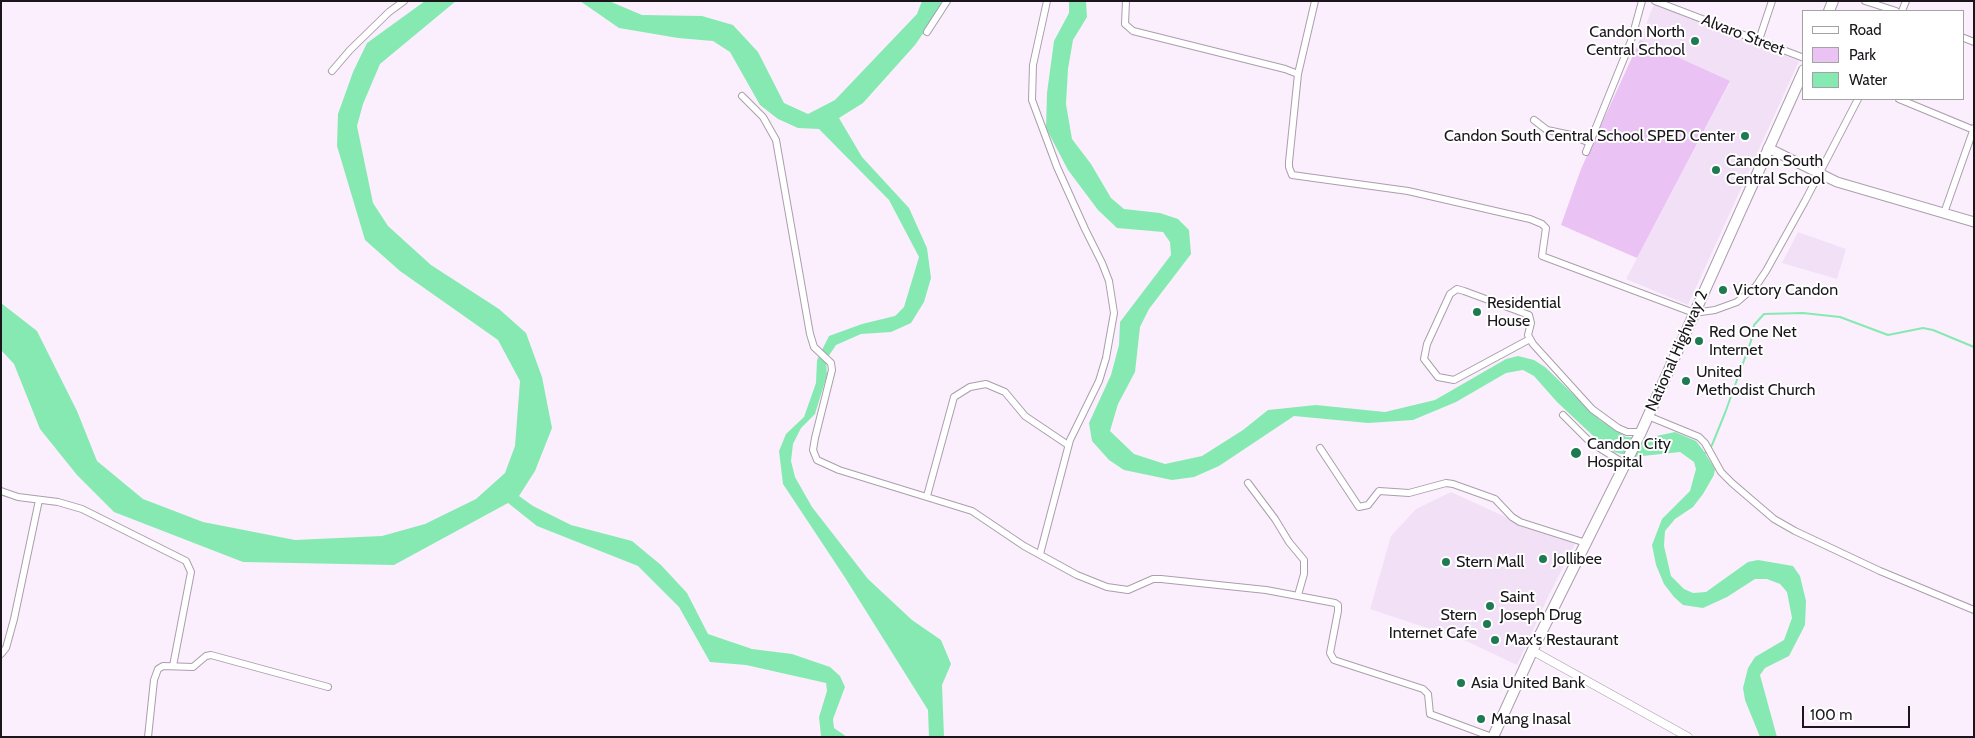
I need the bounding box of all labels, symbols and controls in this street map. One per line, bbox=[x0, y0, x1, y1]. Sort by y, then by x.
street label: Alvaro Street bbox=[1699, 10, 1787, 60]
legend bbox=[1802, 10, 1965, 100]
text: Road bbox=[1849, 21, 1882, 39]
place label: Candon North Central School bbox=[1586, 22, 1685, 60]
marker: Candon North Central School bbox=[1689, 35, 1701, 47]
text: Park bbox=[1849, 46, 1876, 64]
text: Water bbox=[1849, 71, 1887, 89]
place label: Candon South Central School SPED Center bbox=[1444, 126, 1735, 146]
marker: Candon South Central School SPED Center bbox=[1739, 130, 1751, 142]
place label: Candon South Central School bbox=[1726, 151, 1825, 189]
marker: Candon South Central School bbox=[1710, 164, 1722, 176]
place label: Victory Candon bbox=[1733, 280, 1838, 300]
marker: Victory Candon bbox=[1717, 284, 1729, 296]
street label: National Highway 2 bbox=[1642, 288, 1712, 414]
place label: Residential House bbox=[1487, 293, 1561, 331]
marker: Residential House bbox=[1471, 306, 1483, 318]
place label: Red One Net Internet bbox=[1709, 322, 1797, 360]
marker: Red One Net Internet bbox=[1693, 335, 1705, 347]
place label: United Methodist Church bbox=[1696, 362, 1815, 400]
marker: United Methodist Church bbox=[1680, 375, 1692, 387]
place label: Candon City Hospital bbox=[1587, 434, 1671, 472]
marker: Candon City Hospital bbox=[1569, 446, 1583, 460]
place label: Jollibee bbox=[1553, 549, 1602, 569]
place label: Stern Mall bbox=[1456, 552, 1524, 572]
marker: Jollibee bbox=[1537, 553, 1549, 565]
marker: Stern Mall bbox=[1440, 556, 1452, 568]
place label: Saint Joseph Drug bbox=[1500, 587, 1582, 625]
marker: Saint Joseph Drug bbox=[1484, 600, 1496, 612]
place label: Stern Internet Cafe bbox=[1389, 605, 1477, 643]
marker: Stern Internet Cafe bbox=[1481, 618, 1493, 630]
place label: Max's Restaurant bbox=[1505, 630, 1618, 650]
marker: Max's Restaurant bbox=[1489, 634, 1501, 646]
place label: Asia United Bank bbox=[1471, 673, 1585, 693]
marker: Asia United Bank bbox=[1455, 677, 1467, 689]
scale bar bbox=[1805, 696, 1912, 728]
text: 100 m bbox=[1810, 706, 1852, 724]
place label: Mang Inasal bbox=[1491, 709, 1571, 729]
marker: Mang Inasal bbox=[1475, 713, 1487, 725]

